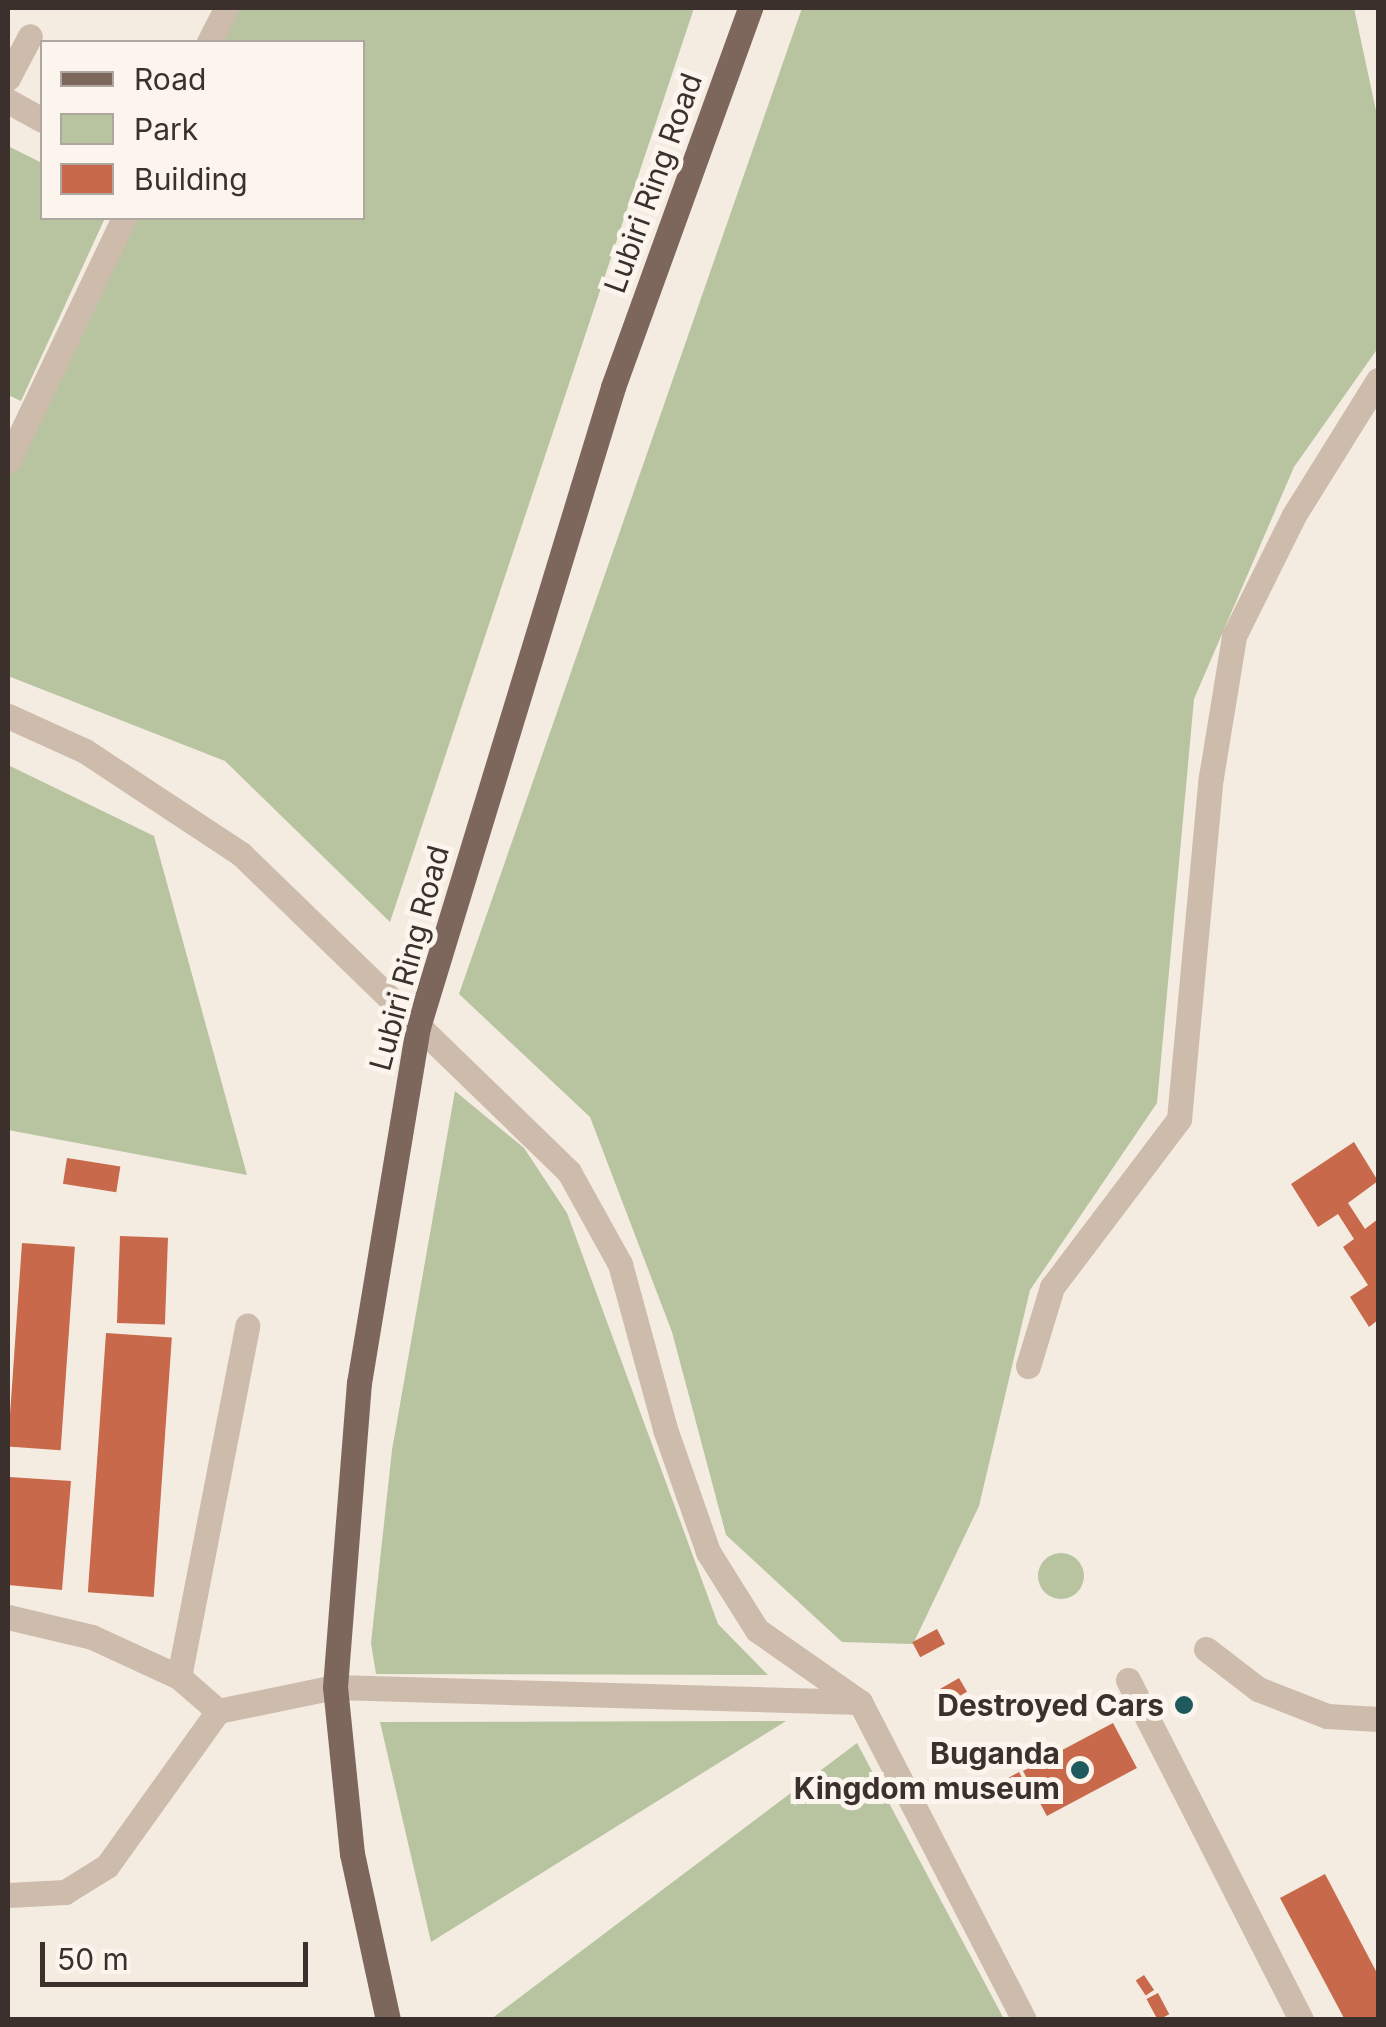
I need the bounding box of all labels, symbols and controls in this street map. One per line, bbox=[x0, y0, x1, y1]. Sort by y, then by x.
legend bbox=[40, 40, 365, 220]
text: Road bbox=[134, 61, 206, 97]
street label: Lubiri Ring Road bbox=[597, 68, 709, 298]
text: Park bbox=[134, 111, 198, 147]
text: Building bbox=[134, 161, 248, 197]
street label: Lubiri Ring Road bbox=[362, 842, 456, 1074]
place label: Destroyed Cars bbox=[937, 1687, 1164, 1723]
marker: Destroyed Cars bbox=[1173, 1694, 1195, 1716]
place label: Buganda Kingdom museum bbox=[794, 1735, 1060, 1806]
marker: Buganda Kingdom museum bbox=[1069, 1759, 1091, 1781]
scale bar bbox=[45, 1922, 312, 1984]
text: 50 m bbox=[57, 1941, 129, 1977]

